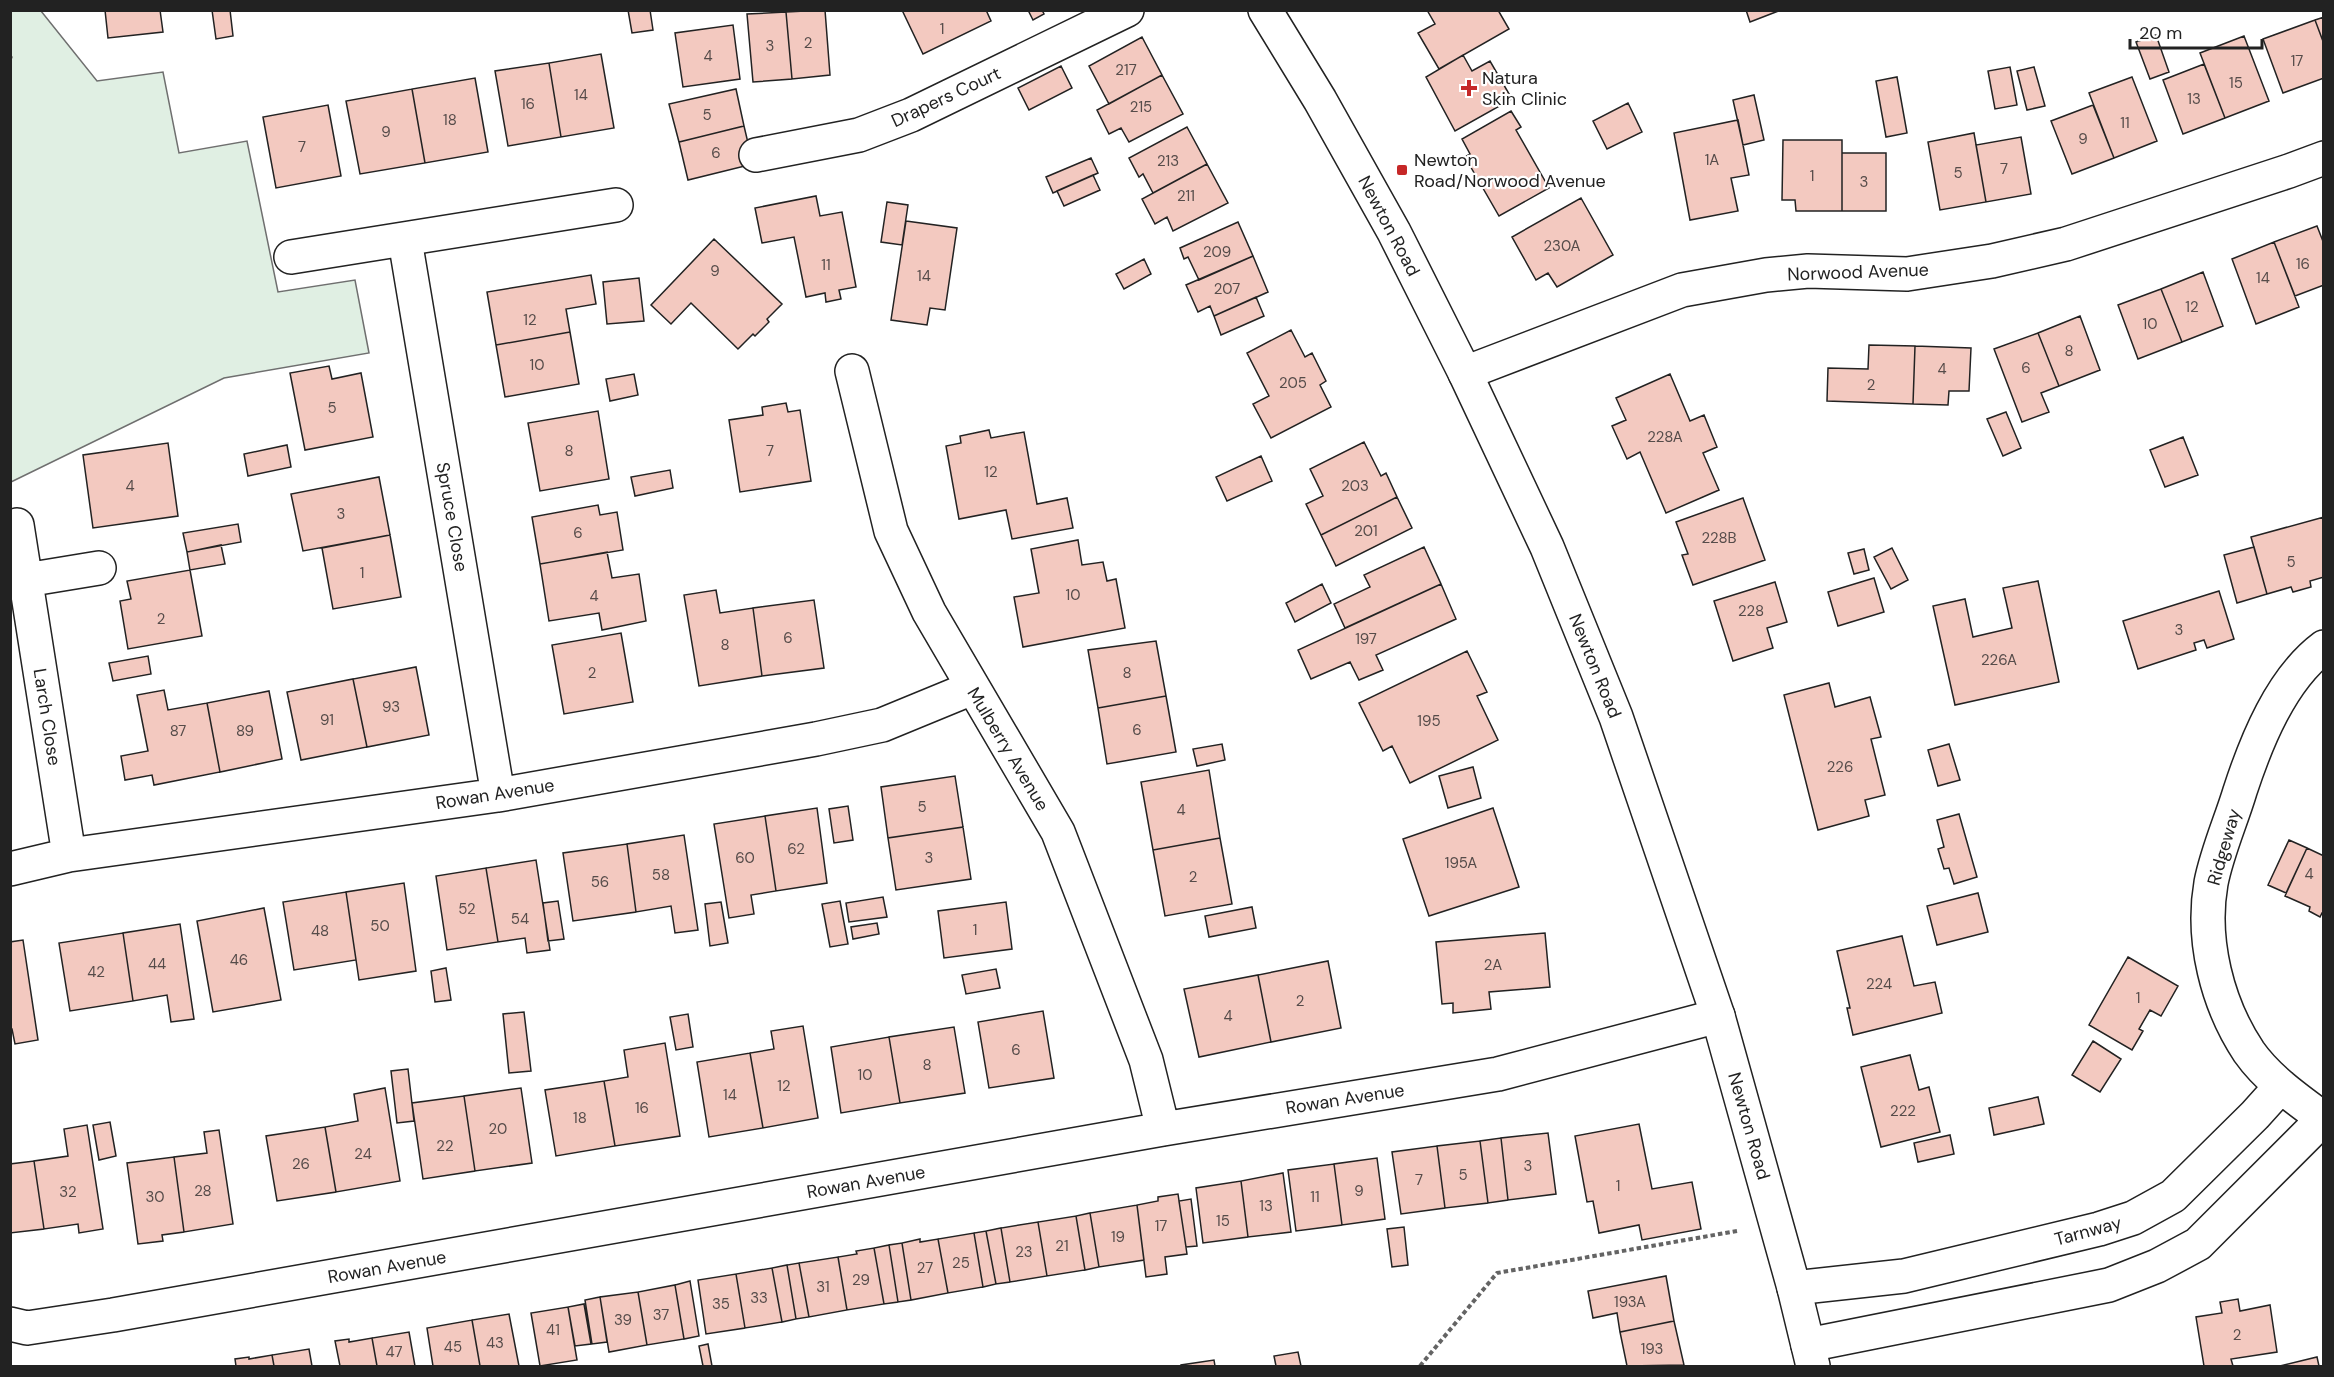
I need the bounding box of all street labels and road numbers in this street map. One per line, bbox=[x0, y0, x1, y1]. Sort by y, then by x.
street label: Drapers Court bbox=[887, 61, 1005, 133]
street label: Newton Road bbox=[1352, 172, 1426, 280]
street label: Norwood Avenue bbox=[1787, 258, 1929, 286]
street label: Spruce Close bbox=[431, 460, 473, 574]
street label: Newton Road bbox=[1563, 610, 1627, 722]
street label: Larch Close bbox=[27, 667, 67, 767]
street label: Mulberry Avenue bbox=[962, 683, 1054, 815]
street label: Rowan Avenue bbox=[434, 773, 556, 815]
street label: Ridgeway bbox=[2202, 806, 2246, 888]
street label: Newton Road bbox=[1722, 1070, 1776, 1182]
street label: Rowan Avenue bbox=[1284, 1078, 1406, 1120]
street label: Rowan Avenue bbox=[805, 1160, 927, 1204]
street label: Tarnway bbox=[2052, 1211, 2124, 1251]
street label: Rowan Avenue bbox=[326, 1245, 448, 1289]

